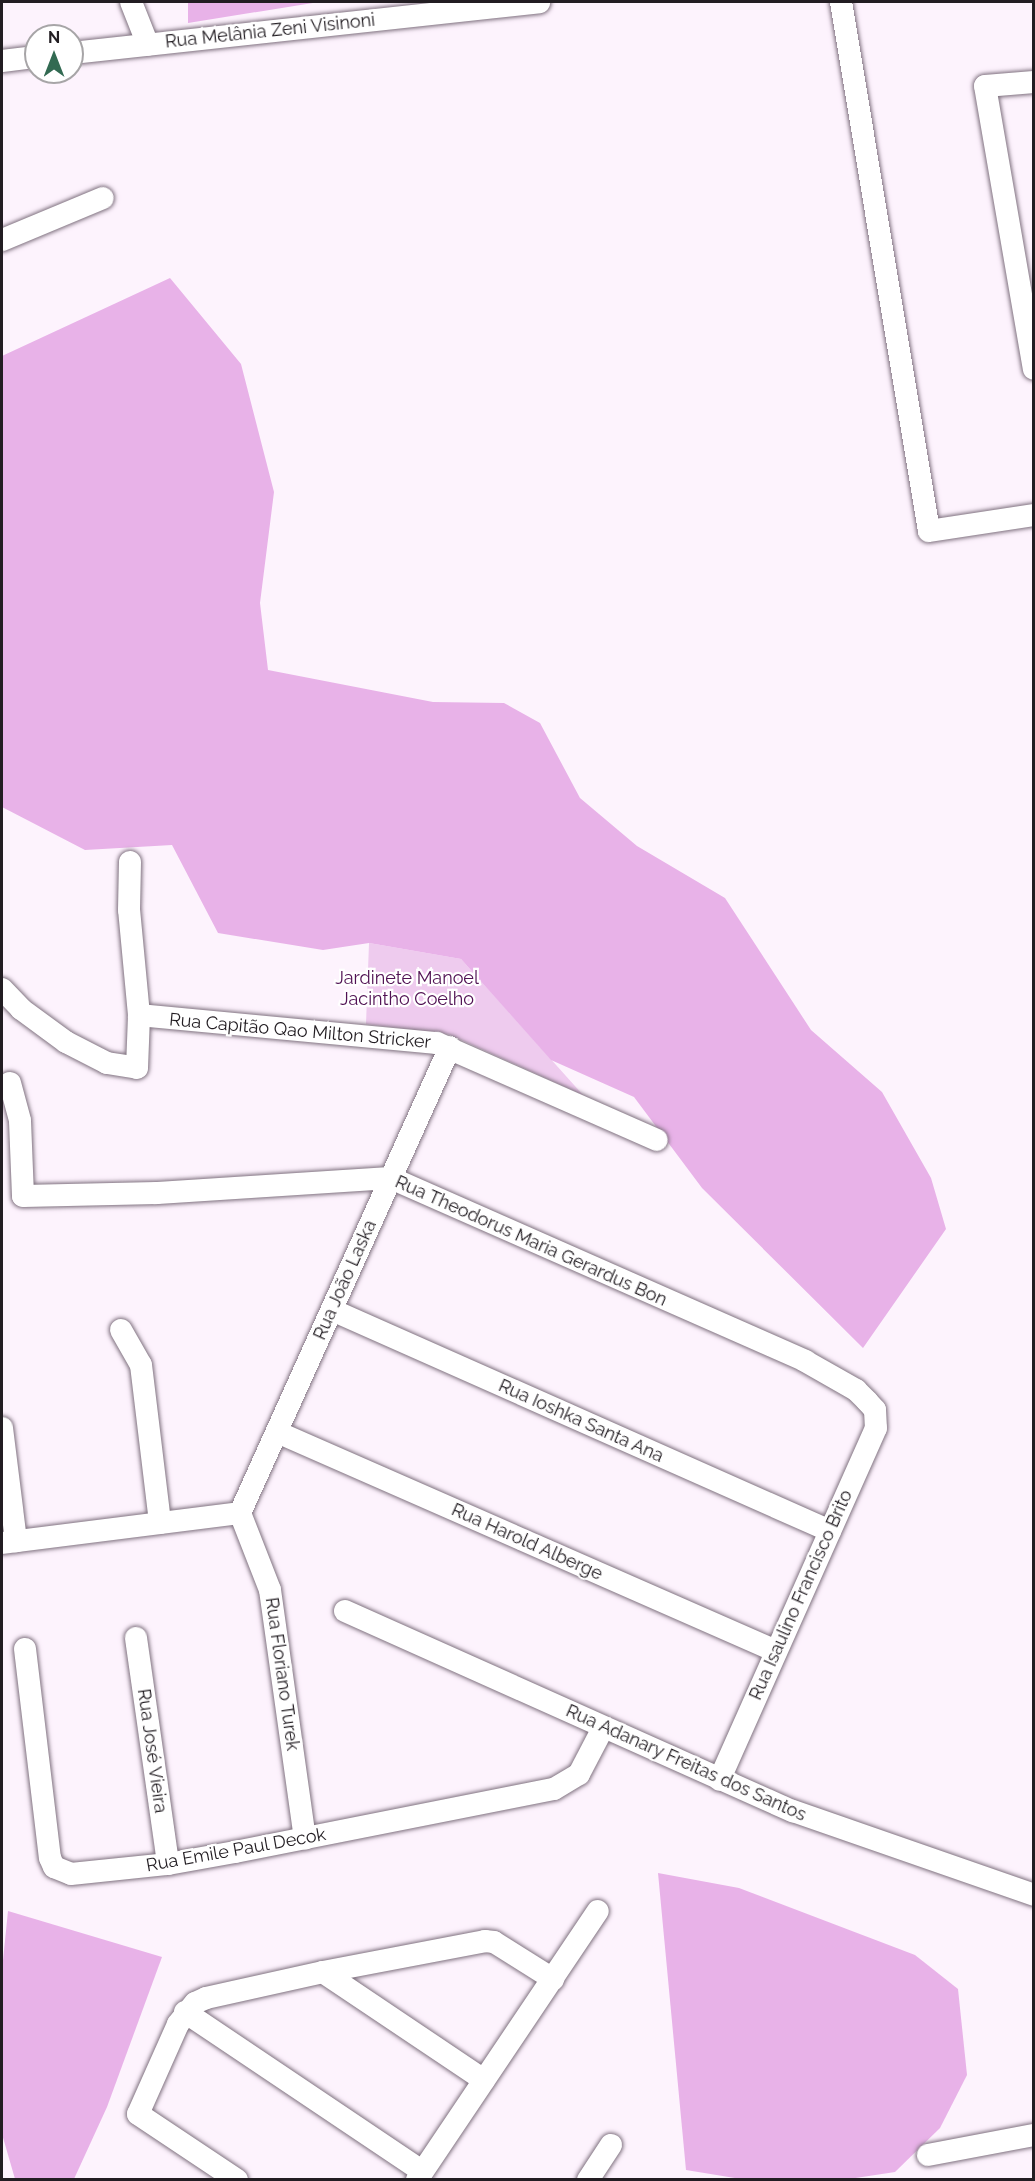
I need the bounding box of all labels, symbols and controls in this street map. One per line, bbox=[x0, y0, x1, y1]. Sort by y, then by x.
street label: Rua Melânia Zeni Visinoni bbox=[164, 9, 376, 53]
north arrow bbox=[24, 24, 84, 84]
text: N bbox=[48, 28, 60, 47]
park label: Jardinete Manoel Jacintho Coelho bbox=[335, 968, 479, 1010]
street label: Rua Capitão Qao Milton Stricker bbox=[168, 1009, 432, 1053]
street label: Rua Theodorus Maria Gerardus Bon bbox=[392, 1171, 670, 1311]
street label: Rua João Laska bbox=[309, 1217, 381, 1343]
street label: Rua Ioshka Santa Ana bbox=[495, 1375, 667, 1467]
street label: Rua Isaulino Francisco Brito bbox=[745, 1487, 857, 1703]
street label: Rua Harold Alberge bbox=[448, 1499, 606, 1585]
street label: Rua Floriano Turek bbox=[261, 1596, 303, 1752]
street label: Rua José Vieira bbox=[133, 1687, 171, 1815]
street label: Rua Adanary Freitas dos Santos bbox=[562, 1700, 810, 1826]
street label: Rua Emile Paul Decok bbox=[144, 1824, 328, 1876]

